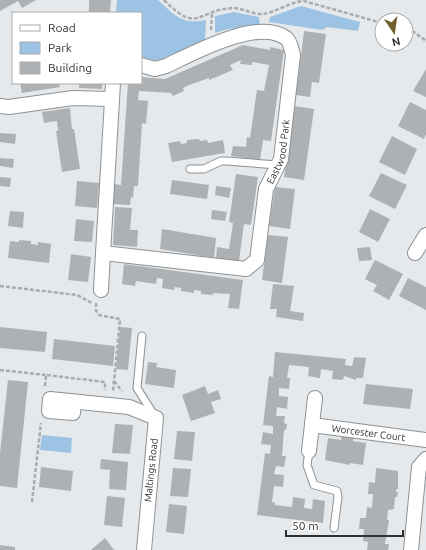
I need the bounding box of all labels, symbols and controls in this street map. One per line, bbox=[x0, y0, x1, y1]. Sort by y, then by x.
legend bbox=[12, 12, 142, 84]
north arrow bbox=[374, 12, 414, 52]
text: Road bbox=[48, 21, 76, 34]
text: N bbox=[391, 35, 402, 49]
text: Park bbox=[48, 41, 72, 54]
text: Building bbox=[48, 61, 92, 74]
street label: Eastwood Park bbox=[264, 119, 291, 185]
street label: Worcester Court bbox=[331, 422, 406, 443]
street label: Maltings Road bbox=[142, 437, 160, 502]
scale bar bbox=[286, 512, 403, 538]
text: 50 m bbox=[292, 519, 319, 532]

